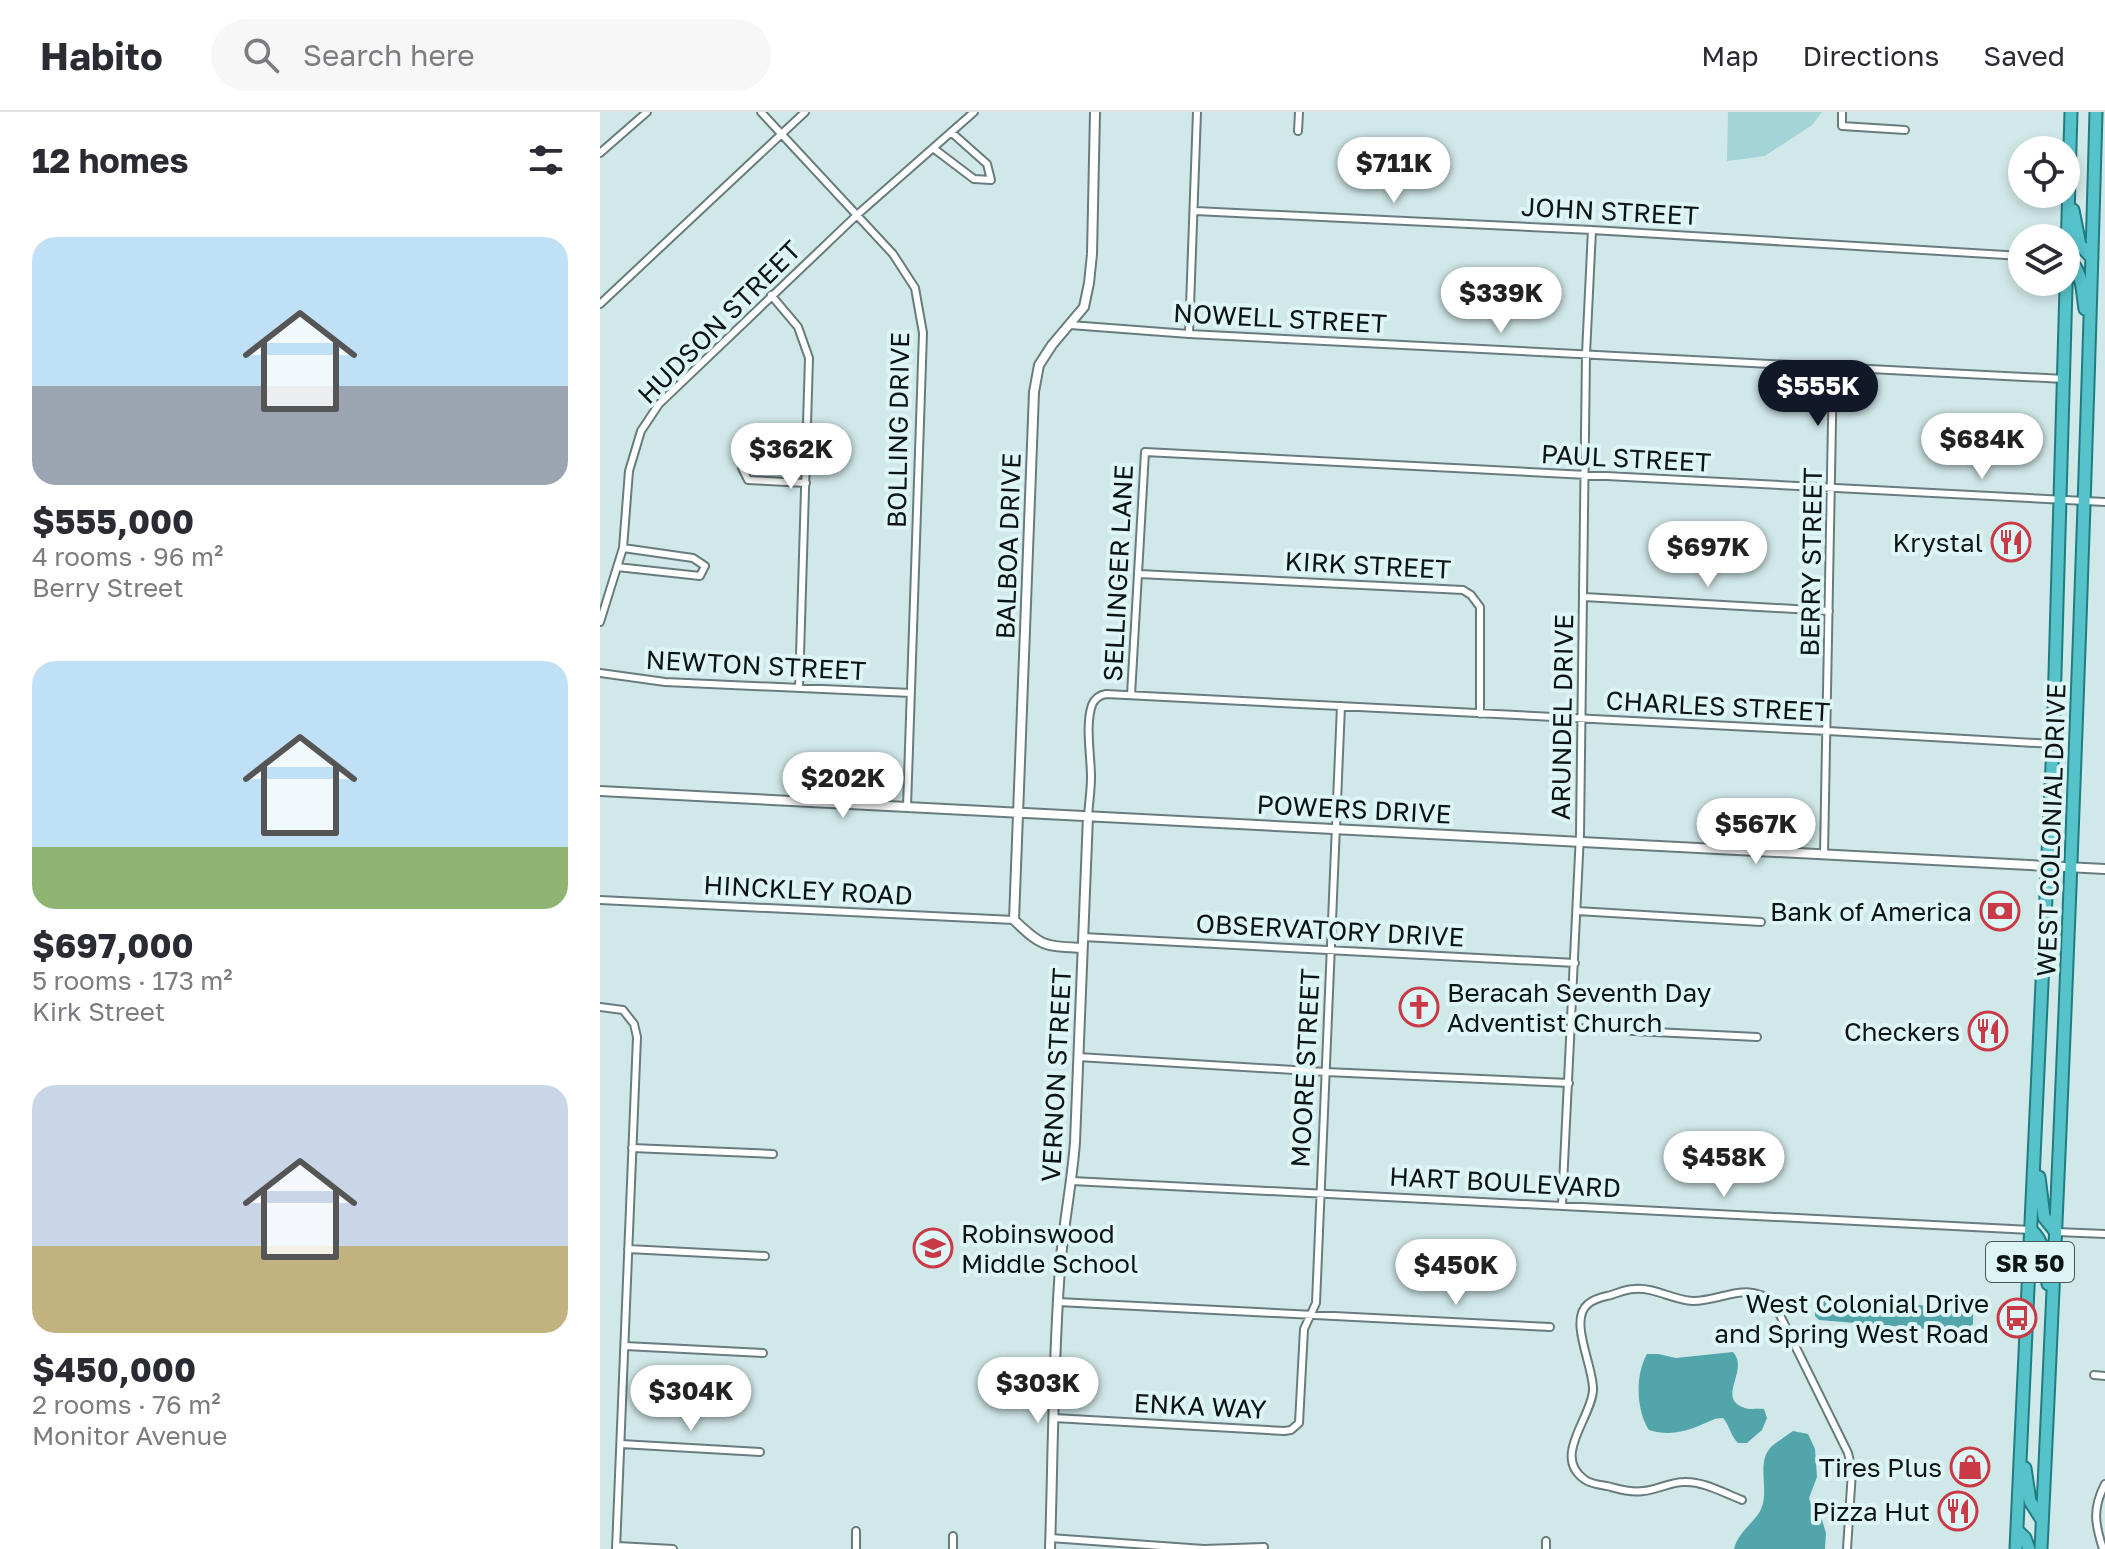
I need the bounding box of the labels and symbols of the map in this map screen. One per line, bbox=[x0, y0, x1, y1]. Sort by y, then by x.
pin: $711K bbox=[1338, 137, 1450, 205]
street label: JOHN STREET bbox=[1520, 191, 1700, 231]
street label: HUDSON STREET bbox=[631, 234, 807, 410]
pin: $339K bbox=[1445, 267, 1557, 335]
street label: NOWELL STREET bbox=[1172, 297, 1388, 339]
street label: BOLLING DRIVE bbox=[881, 332, 915, 528]
pin: $555K bbox=[1762, 360, 1874, 428]
pin: $684K bbox=[1926, 413, 2038, 481]
pin: $362K bbox=[735, 423, 847, 491]
street label: PAUL STREET bbox=[1540, 438, 1712, 478]
street label: BALBOA DRIVE bbox=[989, 452, 1027, 640]
street label: SELLINGER LANE bbox=[1097, 464, 1139, 682]
street label: BERRY STREET bbox=[1794, 467, 1828, 657]
pin: $697K bbox=[1652, 521, 1764, 589]
restaurant icon: Krystal bbox=[1990, 521, 2032, 563]
place label: Krystal bbox=[1892, 527, 1983, 558]
street label: KIRK STREET bbox=[1284, 545, 1452, 585]
street label: ARUNDEL DRIVE bbox=[1545, 614, 1579, 820]
street label: NEWTON STREET bbox=[645, 644, 867, 686]
street label: WEST COLONIAL DRIVE bbox=[2030, 683, 2072, 977]
street label: CHARLES STREET bbox=[1605, 685, 1831, 727]
pin: $202K bbox=[787, 752, 899, 820]
street label: POWERS DRIVE bbox=[1256, 788, 1452, 830]
pin: $567K bbox=[1700, 798, 1812, 866]
street label: HINCKLEY ROAD bbox=[703, 869, 913, 911]
bank icon: Bank of America bbox=[1979, 890, 2021, 932]
place label: Bank of America bbox=[1770, 896, 1972, 927]
street label: OBSERVATORY DRIVE bbox=[1195, 907, 1465, 953]
street label: VERNON STREET bbox=[1035, 967, 1077, 1183]
street label: MOORE STREET bbox=[1284, 968, 1326, 1168]
place label: Beracah Seventh Day Adventist Church bbox=[1447, 977, 1712, 1038]
church icon: Beracah Seventh Day Adventist Church bbox=[1398, 986, 1440, 1028]
restaurant icon: Checkers bbox=[1967, 1010, 2009, 1052]
place label: Checkers bbox=[1844, 1016, 1960, 1047]
pin: $458K bbox=[1668, 1131, 1780, 1199]
street label: HART BOULEVARD bbox=[1388, 1160, 1622, 1204]
place label: Robinswood Middle School bbox=[961, 1218, 1138, 1279]
school or university icon: Robinswood Middle School bbox=[912, 1227, 954, 1269]
pin: $450K bbox=[1400, 1239, 1512, 1307]
road number: SR 50 bbox=[1986, 1242, 2074, 1282]
place label: West Colonial Drive and Spring West Road bbox=[1714, 1288, 1989, 1349]
bus stop icon: West Colonial Drive and Spring West Road bbox=[1996, 1297, 2038, 1339]
pin: $303K bbox=[982, 1357, 1094, 1425]
pin: $304K bbox=[635, 1365, 747, 1433]
street label: ENKA WAY bbox=[1133, 1387, 1268, 1425]
shop icon: Tires Plus bbox=[1949, 1446, 1991, 1488]
place label: Tires Plus bbox=[1819, 1452, 1942, 1483]
restaurant icon: Pizza Hut bbox=[1937, 1490, 1979, 1532]
place label: Pizza Hut bbox=[1812, 1496, 1930, 1527]

